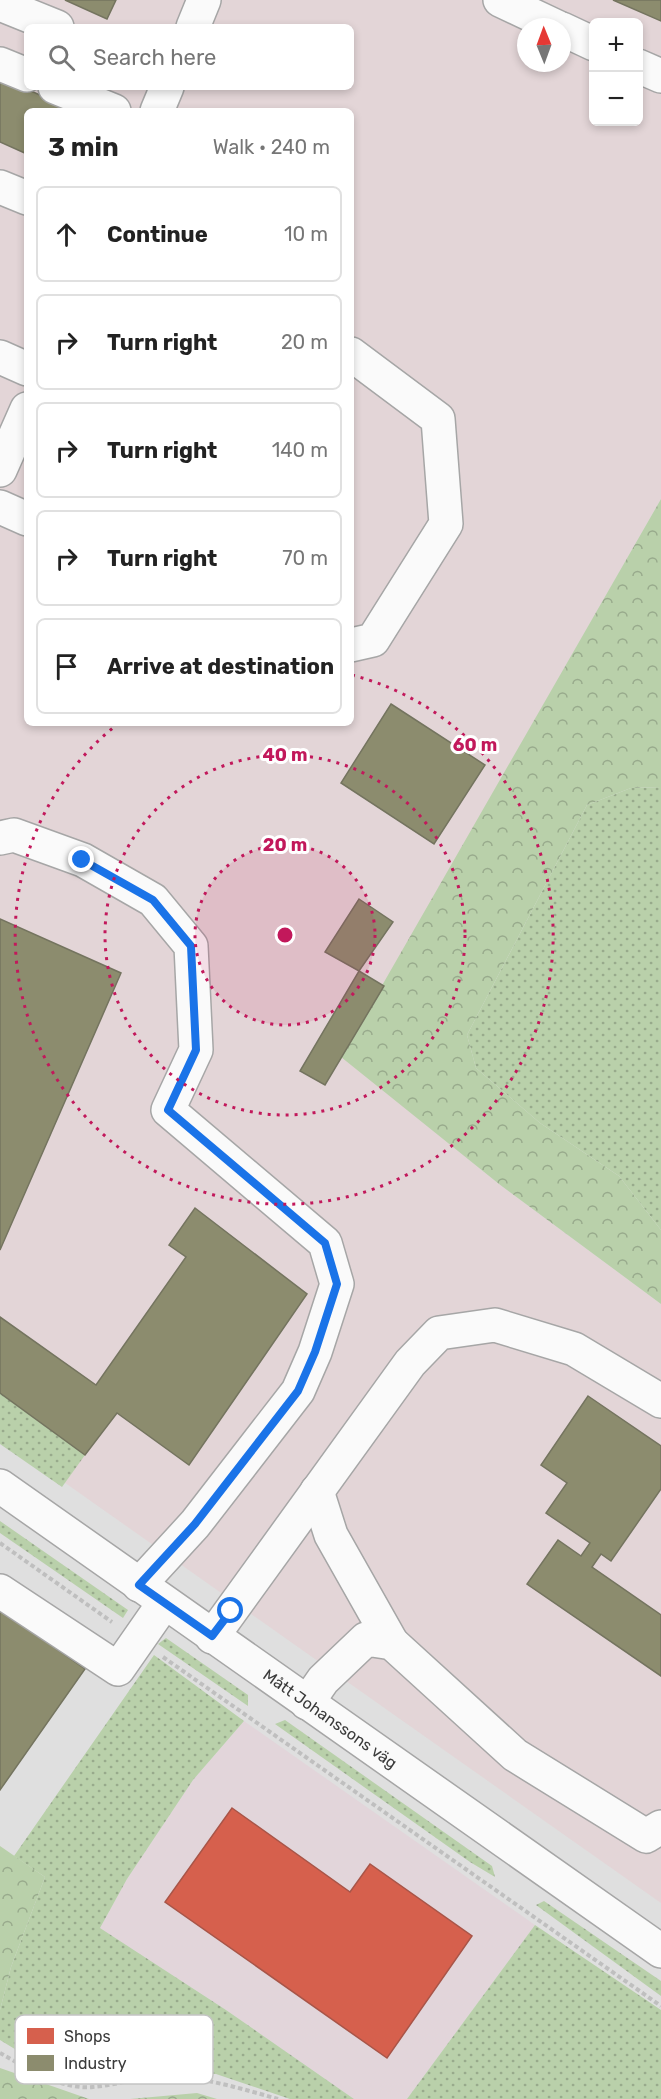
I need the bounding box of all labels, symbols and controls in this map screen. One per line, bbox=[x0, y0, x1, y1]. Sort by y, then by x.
north arrow bbox=[517, 18, 571, 72]
map controls bbox=[589, 18, 643, 126]
button: + bbox=[589, 18, 643, 72]
search box bbox=[24, 24, 354, 90]
icon: search bbox=[45, 41, 78, 74]
text: Search here bbox=[93, 44, 216, 71]
button: − bbox=[589, 72, 643, 126]
text: 3 min bbox=[48, 132, 119, 163]
text: Walk · 240 m bbox=[213, 135, 330, 159]
icon: ahead bbox=[50, 218, 83, 251]
text: Continue bbox=[107, 221, 208, 248]
text: 10 m bbox=[284, 222, 328, 246]
icon: right bbox=[50, 326, 83, 359]
text: Turn right bbox=[107, 329, 217, 356]
text: 20 m bbox=[281, 330, 328, 354]
icon: right bbox=[50, 434, 83, 467]
text: Turn right bbox=[107, 437, 217, 464]
text: 140 m bbox=[272, 438, 328, 462]
icon: right bbox=[50, 542, 83, 575]
text: Turn right bbox=[107, 545, 217, 572]
text: 70 m bbox=[282, 546, 328, 570]
icon: arrive bbox=[50, 650, 83, 683]
text: Arrive at destination bbox=[107, 653, 334, 680]
text: 60 m bbox=[453, 734, 497, 756]
text: 40 m bbox=[263, 744, 307, 766]
text: 20 m bbox=[263, 834, 307, 856]
route end bbox=[68, 846, 94, 872]
centre of rings bbox=[275, 925, 295, 945]
route start bbox=[217, 1597, 243, 1623]
street label: Mått Johanssons väg bbox=[259, 1665, 401, 1772]
legend bbox=[15, 2015, 213, 2084]
text: Shops bbox=[64, 2027, 111, 2046]
text: Industry bbox=[64, 2054, 127, 2073]

